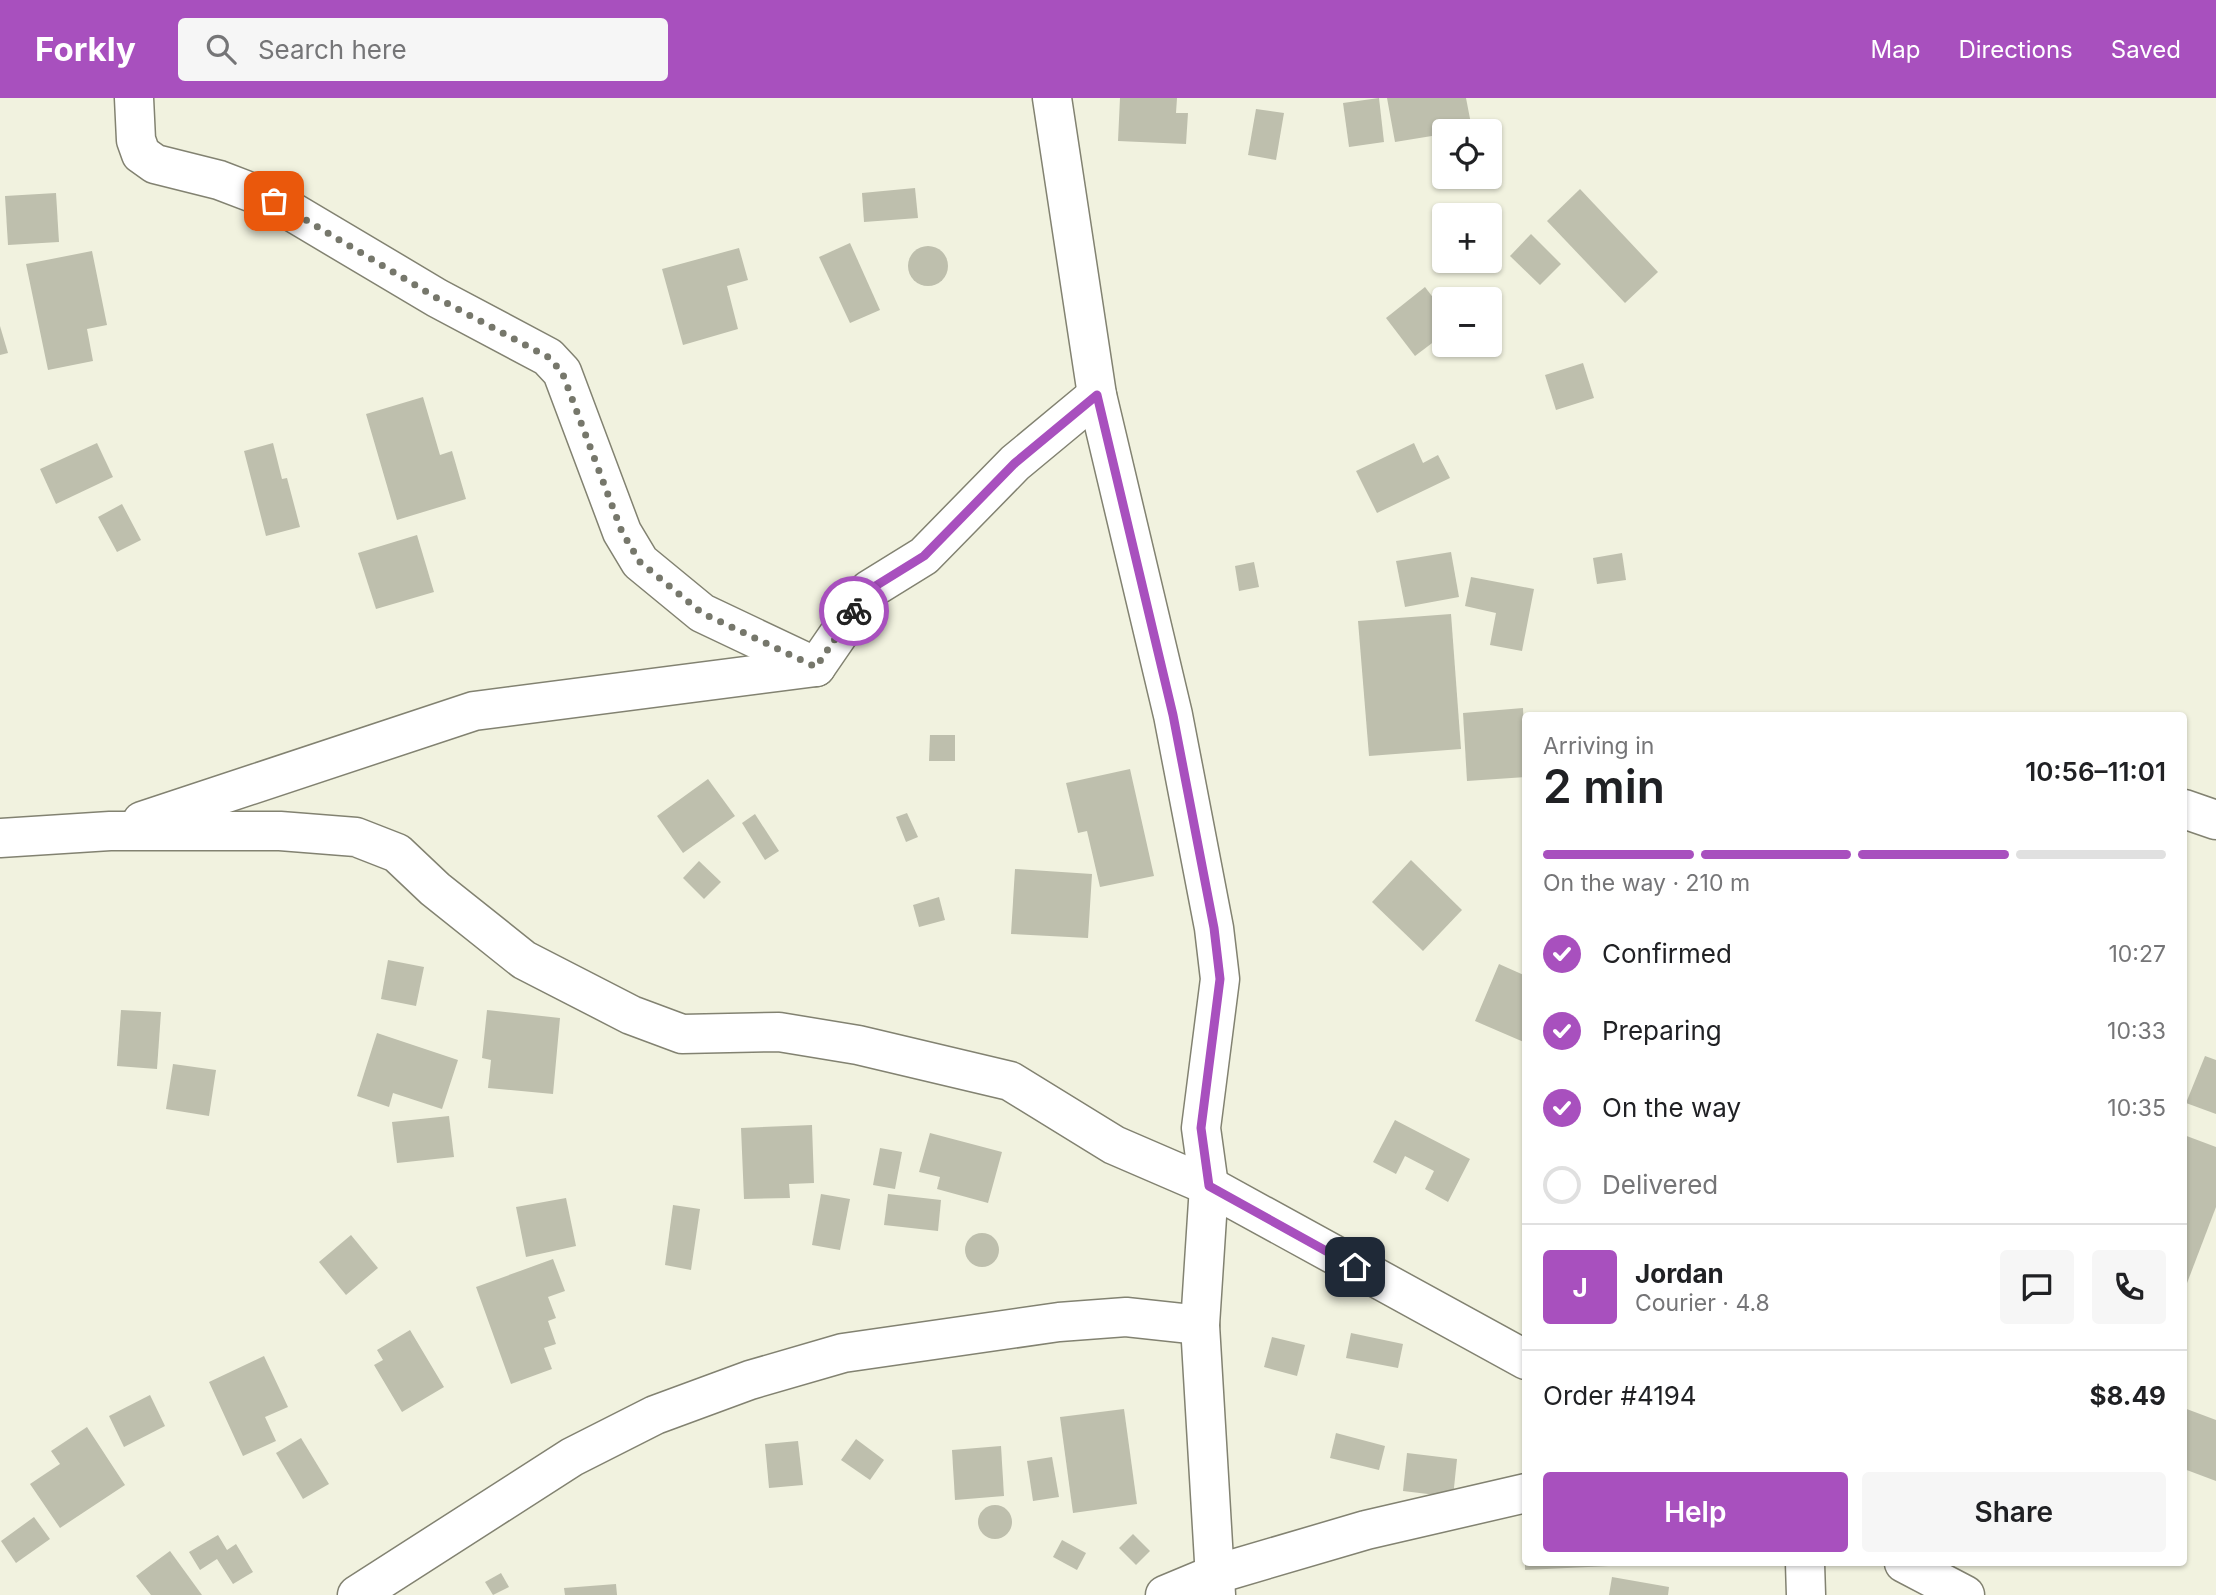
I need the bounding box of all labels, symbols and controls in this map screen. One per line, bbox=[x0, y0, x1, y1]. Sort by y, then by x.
search box bbox=[178, 18, 668, 81]
text: Forkly bbox=[35, 29, 136, 69]
icon: search bbox=[202, 30, 240, 68]
text: Search here bbox=[258, 34, 407, 65]
text: Map bbox=[1871, 35, 1920, 64]
text: Directions bbox=[1958, 35, 2073, 64]
text: Saved bbox=[2111, 35, 2181, 64]
map controls bbox=[1432, 119, 1502, 357]
button: locate bbox=[1432, 119, 1502, 189]
pin bbox=[244, 171, 304, 231]
icon: bag bbox=[255, 182, 293, 220]
button: + bbox=[1432, 203, 1502, 273]
button: − bbox=[1432, 287, 1502, 357]
courier bbox=[819, 576, 889, 646]
icon: bike bbox=[835, 592, 873, 630]
text: Arriving in bbox=[1543, 732, 1654, 760]
text: 10:56–11:01 bbox=[2025, 756, 2166, 787]
text: 2 min bbox=[1543, 758, 1665, 814]
text: On the way · 210 m bbox=[1543, 869, 1750, 897]
icon: check bbox=[1543, 935, 1581, 973]
text: Confirmed bbox=[1602, 938, 1732, 969]
text: 10:27 bbox=[2108, 940, 2166, 968]
icon: check bbox=[1543, 1012, 1581, 1050]
text: Preparing bbox=[1602, 1015, 1722, 1046]
text: 10:33 bbox=[2107, 1017, 2166, 1045]
icon: check bbox=[1543, 1089, 1581, 1127]
text: On the way bbox=[1602, 1092, 1741, 1123]
text: 10:35 bbox=[2107, 1094, 2166, 1122]
text: Delivered bbox=[1602, 1169, 1718, 1200]
pin bbox=[1325, 1237, 1385, 1297]
icon: home bbox=[1336, 1248, 1374, 1286]
button: chat bbox=[2000, 1250, 2074, 1324]
button: phone bbox=[2092, 1250, 2166, 1324]
text: Jordan bbox=[1635, 1258, 1724, 1289]
text: J bbox=[1572, 1272, 1588, 1303]
text: Courier · 4.8 bbox=[1635, 1289, 1770, 1317]
text: Order #4194 bbox=[1543, 1380, 1697, 1411]
text: $8.49 bbox=[2089, 1380, 2166, 1411]
button: Help bbox=[1543, 1472, 1848, 1552]
button: Share bbox=[1862, 1472, 2166, 1552]

